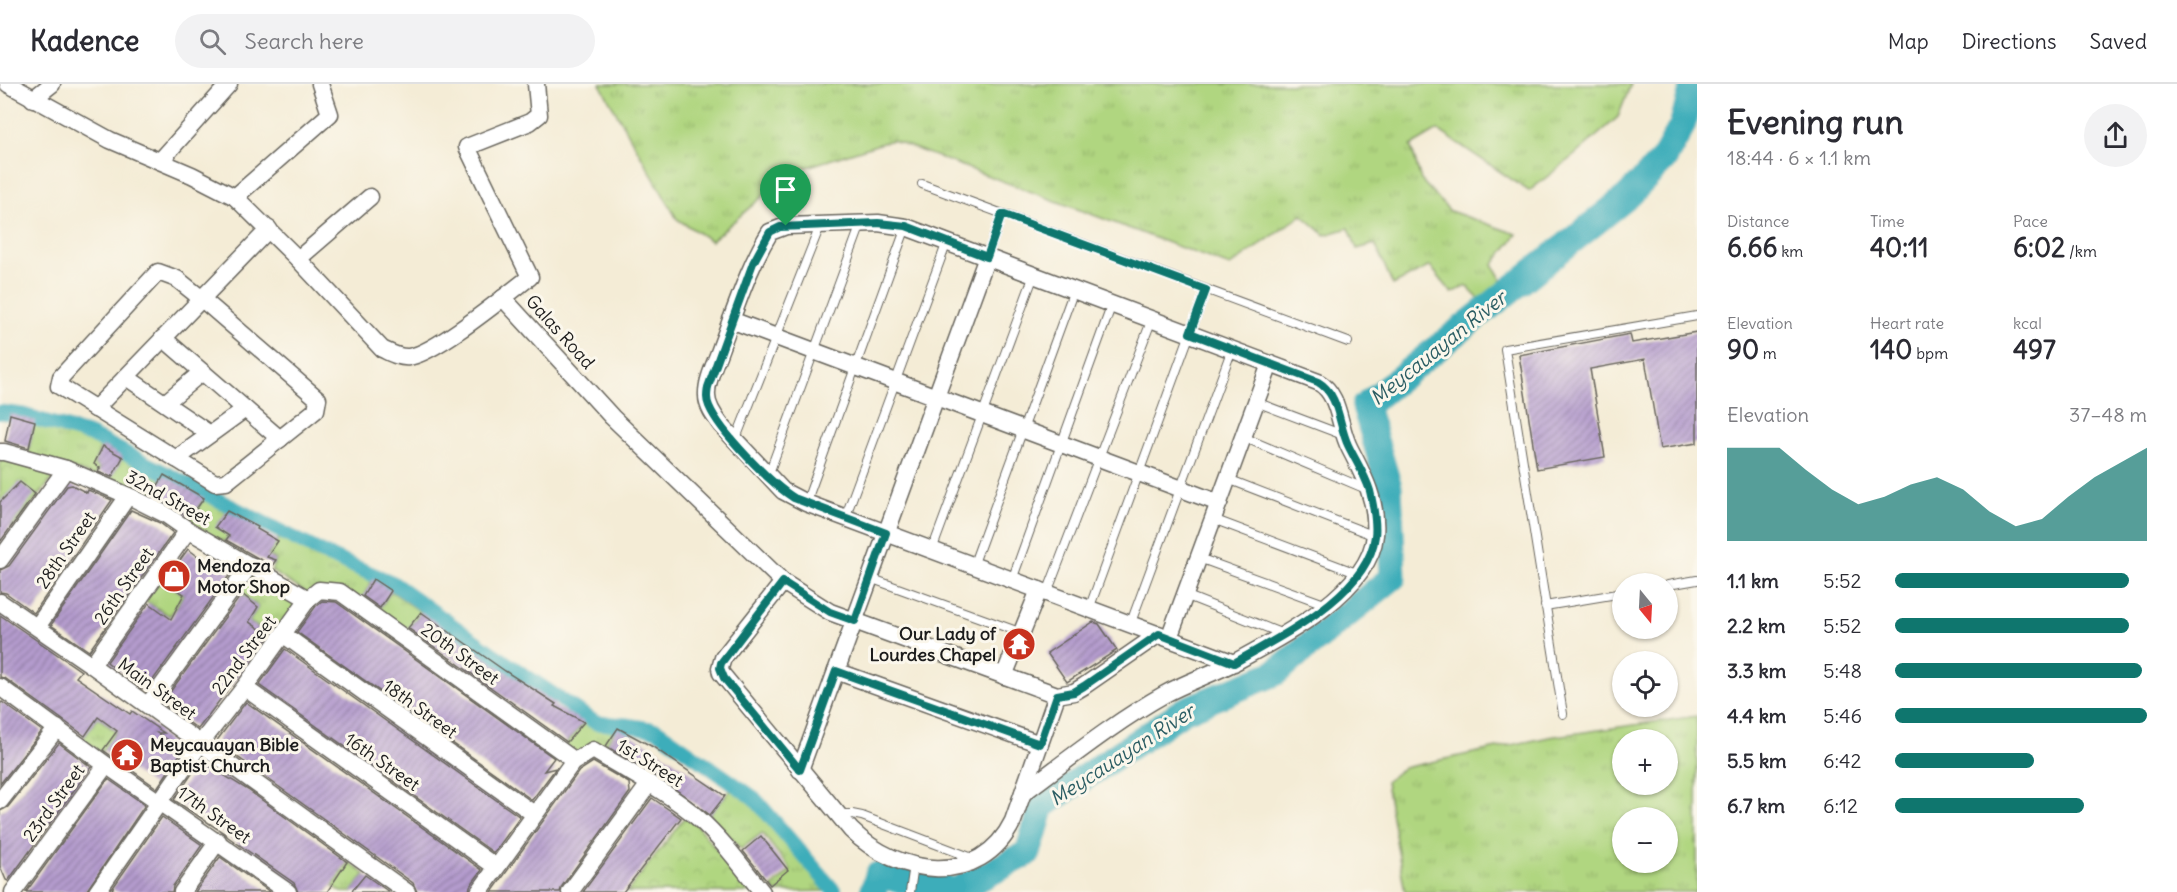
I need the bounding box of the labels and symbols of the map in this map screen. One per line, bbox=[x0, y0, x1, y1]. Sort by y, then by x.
pin bbox=[760, 164, 811, 226]
water label: Meycauayan River bbox=[1365, 283, 1513, 410]
street label: Galas Road bbox=[521, 290, 600, 374]
street label: 32nd Street bbox=[122, 465, 215, 530]
street label: 28th Street bbox=[31, 507, 101, 593]
street label: 26th Street bbox=[89, 543, 159, 629]
place label: Mendoza Motor Shop bbox=[197, 554, 290, 598]
shop icon: Mendoza Motor Shop bbox=[156, 558, 192, 594]
north arrow bbox=[1612, 573, 1678, 639]
street label: 22nd Street bbox=[206, 611, 281, 699]
street label: 20th Street bbox=[417, 618, 504, 689]
place label: Our Lady of Lourdes Chapel bbox=[869, 622, 997, 666]
temple icon: Our Lady of Lourdes Chapel bbox=[1001, 626, 1037, 662]
street label: Main Street bbox=[114, 652, 201, 725]
street label: 18th Street bbox=[379, 674, 462, 743]
water label: Meycauayan River bbox=[1045, 697, 1201, 811]
street label: 16th Street bbox=[340, 727, 424, 796]
place label: Meycauayan Bible Baptist Church bbox=[150, 733, 299, 777]
street label: 1st Street bbox=[613, 733, 688, 792]
temple icon: Meycauayan Bible Baptist Church bbox=[109, 737, 145, 773]
street label: 23rd Street bbox=[18, 759, 89, 846]
street label: 17th Street bbox=[173, 781, 256, 848]

